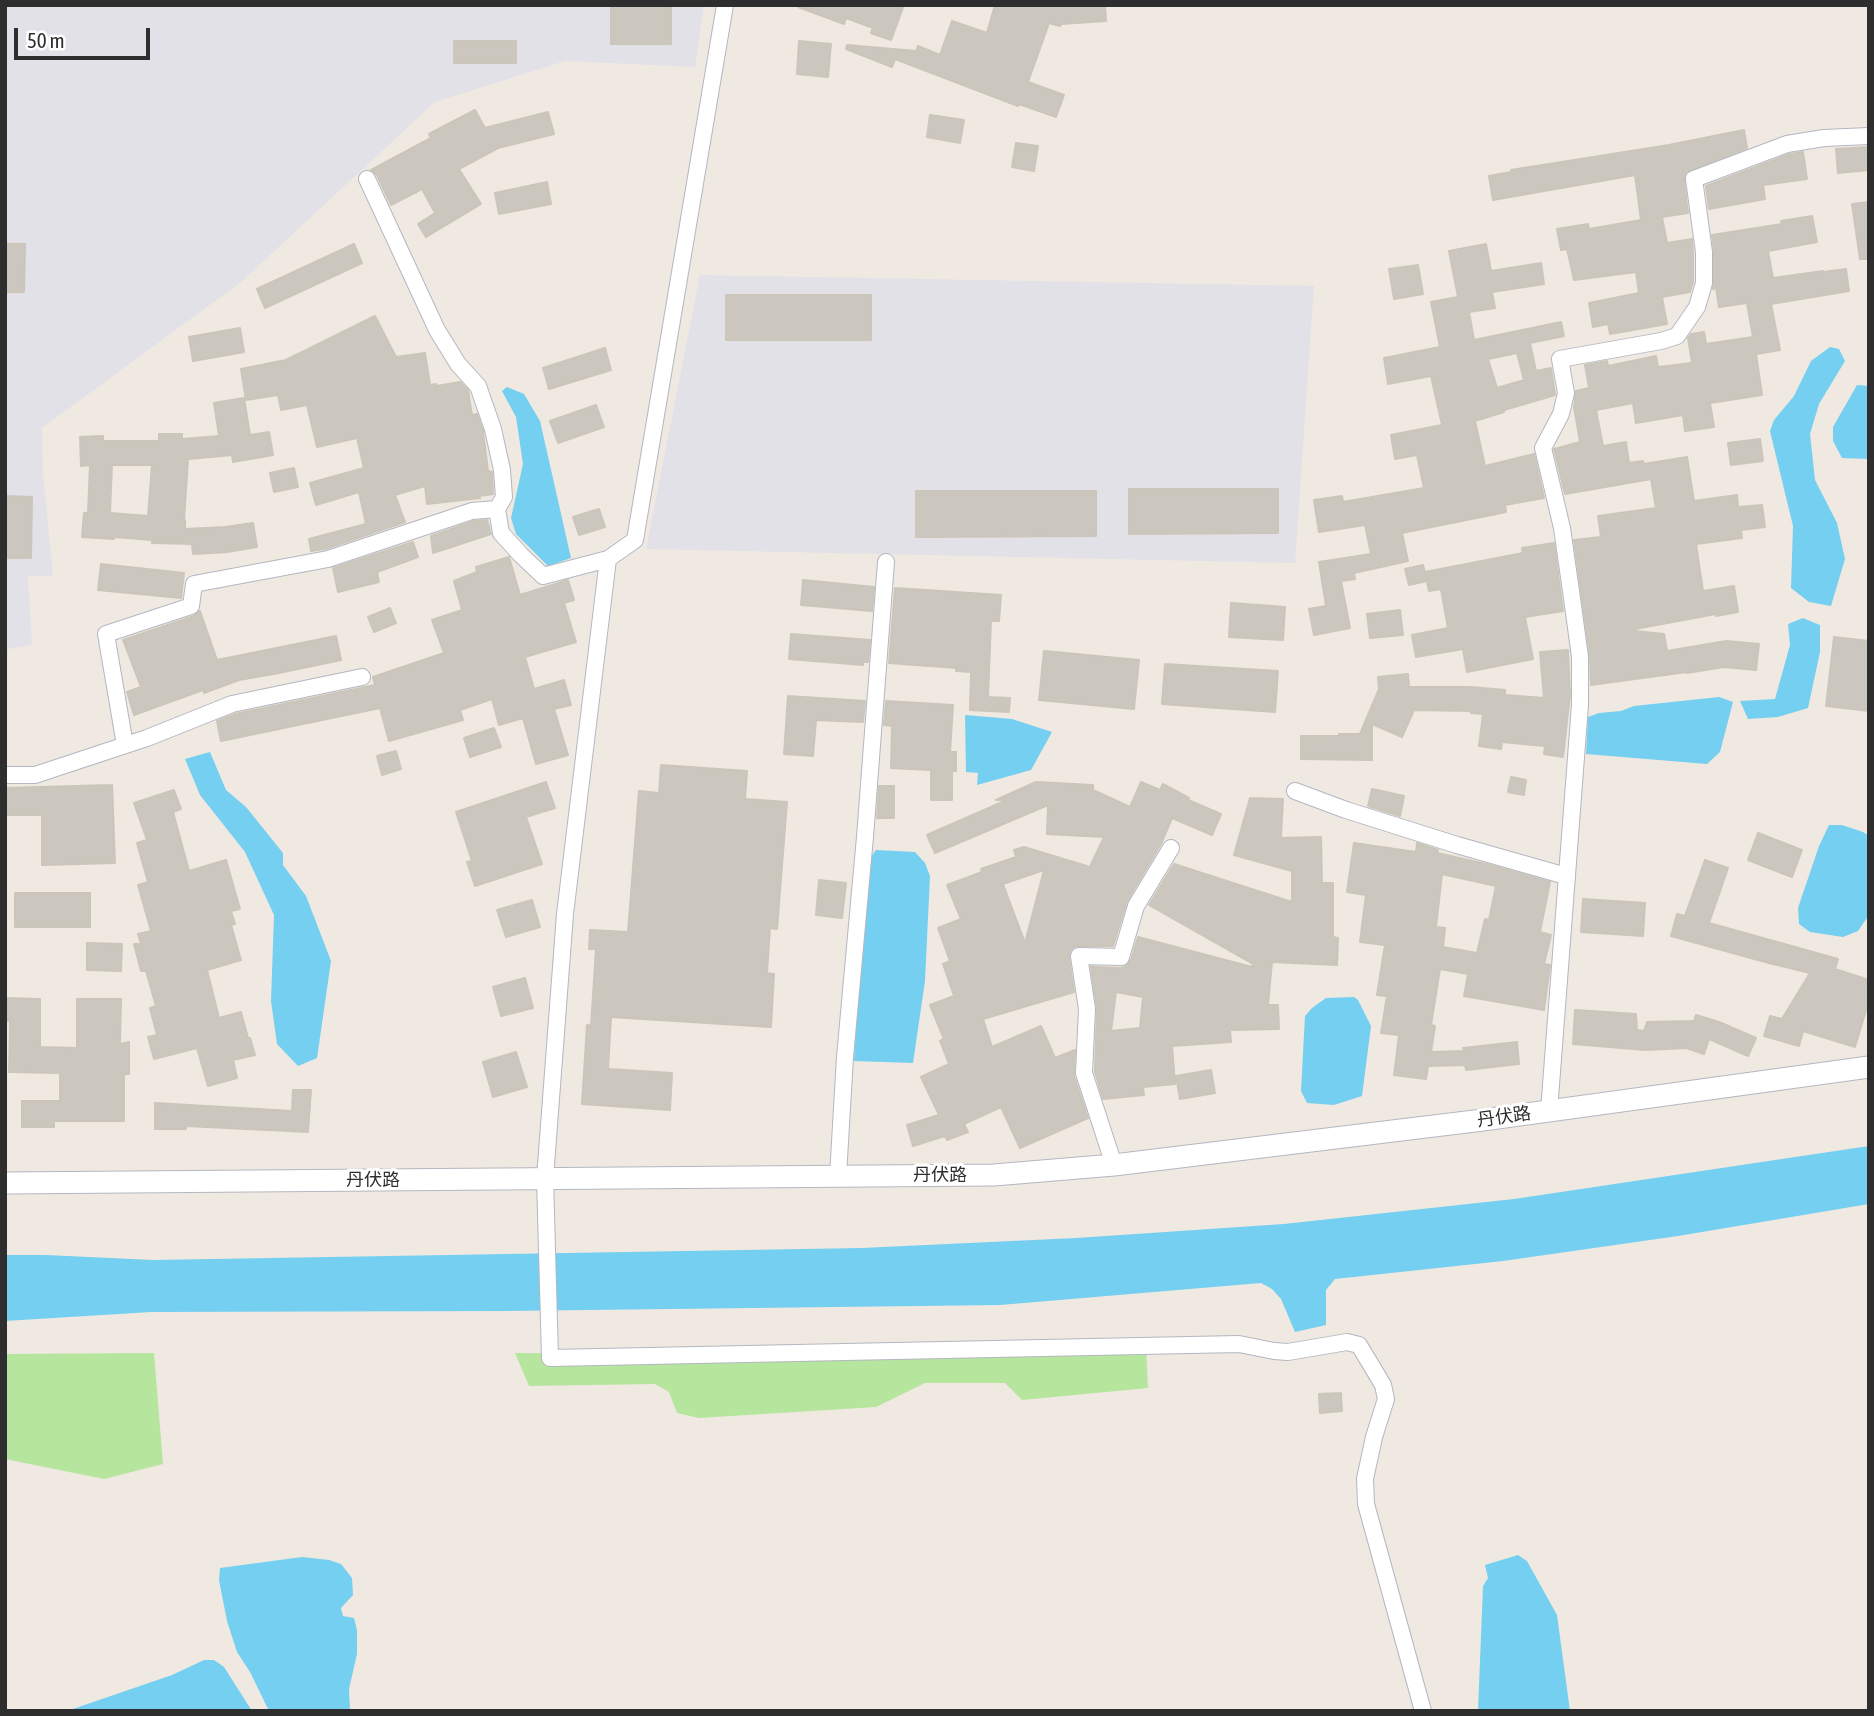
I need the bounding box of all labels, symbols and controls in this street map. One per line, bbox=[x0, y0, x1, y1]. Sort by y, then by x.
scale bar bbox=[18, 14, 154, 58]
text: 50 m bbox=[27, 28, 65, 52]
street label: 丹伏路 bbox=[1476, 1103, 1532, 1131]
street label: 丹伏路 bbox=[913, 1164, 967, 1186]
street label: 丹伏路 bbox=[346, 1169, 400, 1191]

